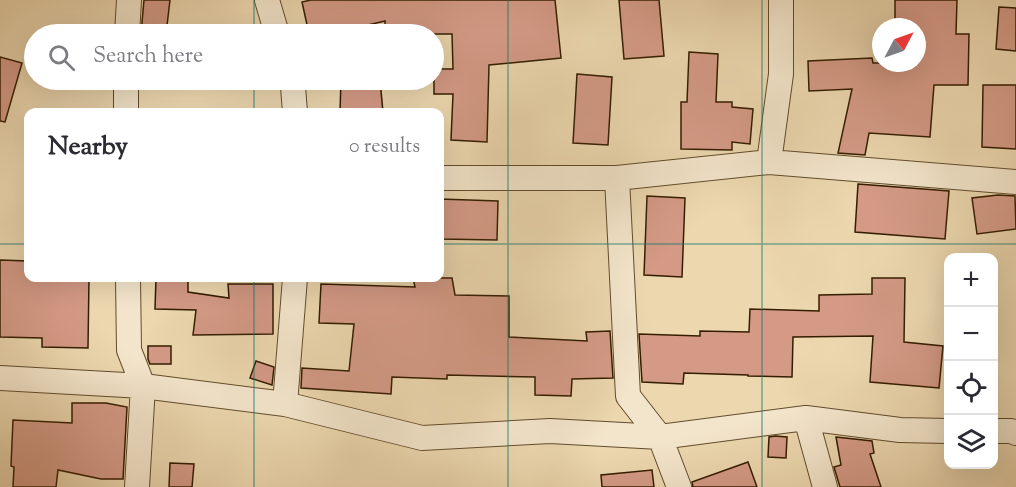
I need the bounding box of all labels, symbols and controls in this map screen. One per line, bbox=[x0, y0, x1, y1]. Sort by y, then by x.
north arrow bbox=[872, 18, 926, 72]
search box bbox=[24, 24, 444, 90]
icon: search bbox=[45, 41, 78, 74]
text: Search here bbox=[93, 41, 203, 73]
text: Nearby bbox=[48, 129, 128, 166]
text: 0 results bbox=[349, 133, 420, 162]
map controls bbox=[944, 253, 998, 469]
button: + bbox=[944, 253, 998, 307]
button: − bbox=[944, 307, 998, 361]
button: locate bbox=[944, 361, 998, 415]
button: layers bbox=[944, 415, 998, 469]

